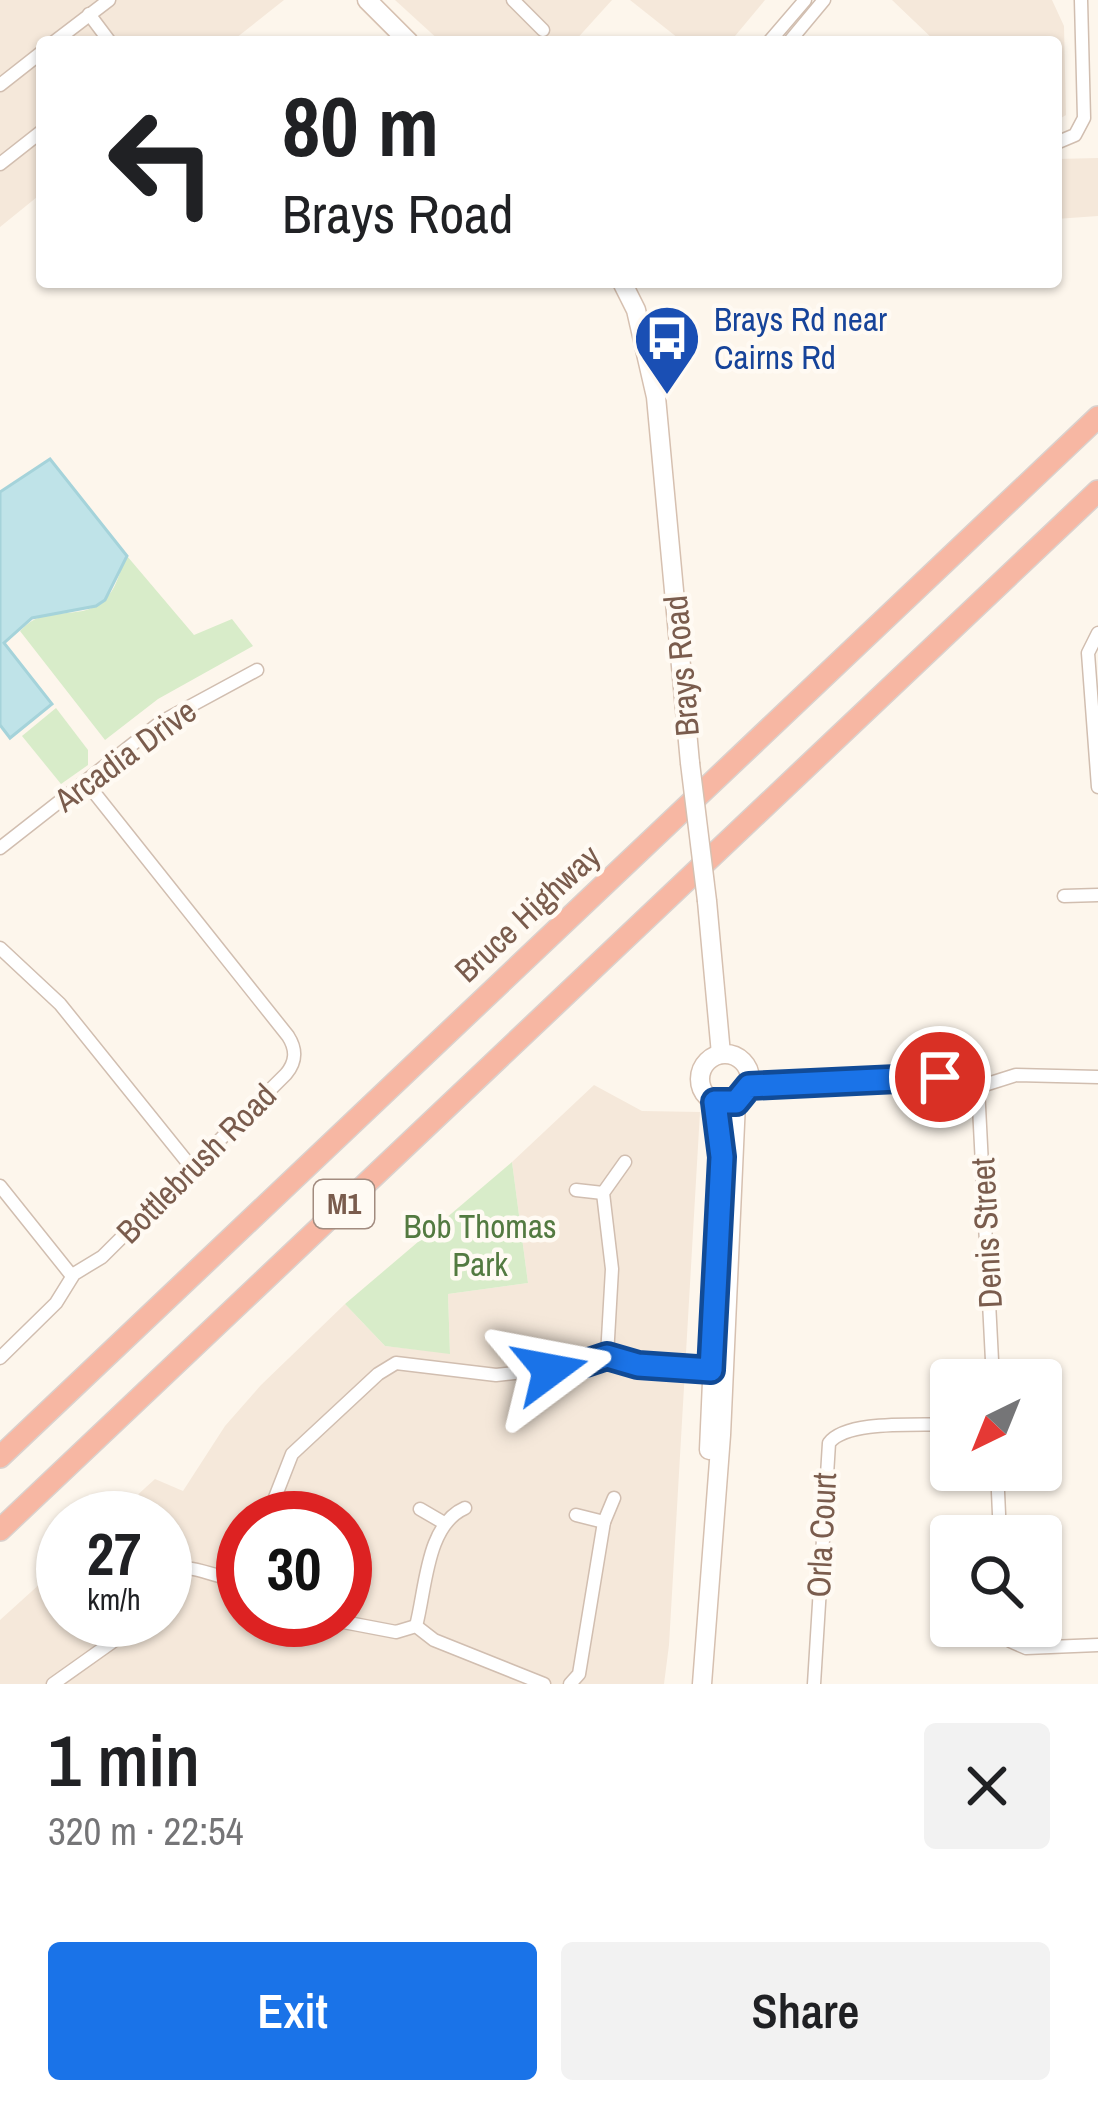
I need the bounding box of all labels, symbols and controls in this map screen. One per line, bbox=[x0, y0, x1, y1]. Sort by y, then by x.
text: 80 m bbox=[282, 69, 439, 182]
icon: left bbox=[84, 84, 240, 240]
text: Brays Road bbox=[282, 177, 513, 250]
place label: Brays Rd near Cairns Rd bbox=[714, 297, 887, 379]
bus stop icon: Brays Rd near Cairns Rd bbox=[632, 303, 702, 397]
street label: Brays Road bbox=[653, 594, 709, 738]
street label: Arcadia Drive bbox=[44, 689, 205, 822]
street label: Bruce Highway bbox=[445, 834, 609, 992]
pin bbox=[889, 1026, 991, 1128]
icon: arrive bbox=[907, 1044, 973, 1110]
street label: Bottlebrush Road bbox=[107, 1074, 285, 1252]
street label: Denis Street bbox=[960, 1157, 1012, 1309]
road number: M1 bbox=[314, 1180, 374, 1228]
park label: Bob Thomas Park bbox=[404, 1204, 556, 1286]
position arrow bbox=[487, 1307, 613, 1433]
north arrow bbox=[930, 1359, 1062, 1491]
map controls bbox=[930, 1359, 1062, 1647]
street label: Orla Court bbox=[796, 1472, 846, 1598]
speed limit sign: 30 bbox=[216, 1491, 372, 1647]
text: 27 bbox=[87, 1513, 141, 1594]
button: search bbox=[930, 1515, 1062, 1647]
text: km/h bbox=[87, 1579, 141, 1619]
text: 1 min bbox=[48, 1711, 200, 1808]
button: close bbox=[924, 1723, 1050, 1849]
text: 320 m · 22:54 bbox=[48, 1805, 244, 1857]
button: Exit bbox=[48, 1942, 537, 2080]
button: Share bbox=[561, 1942, 1050, 2080]

